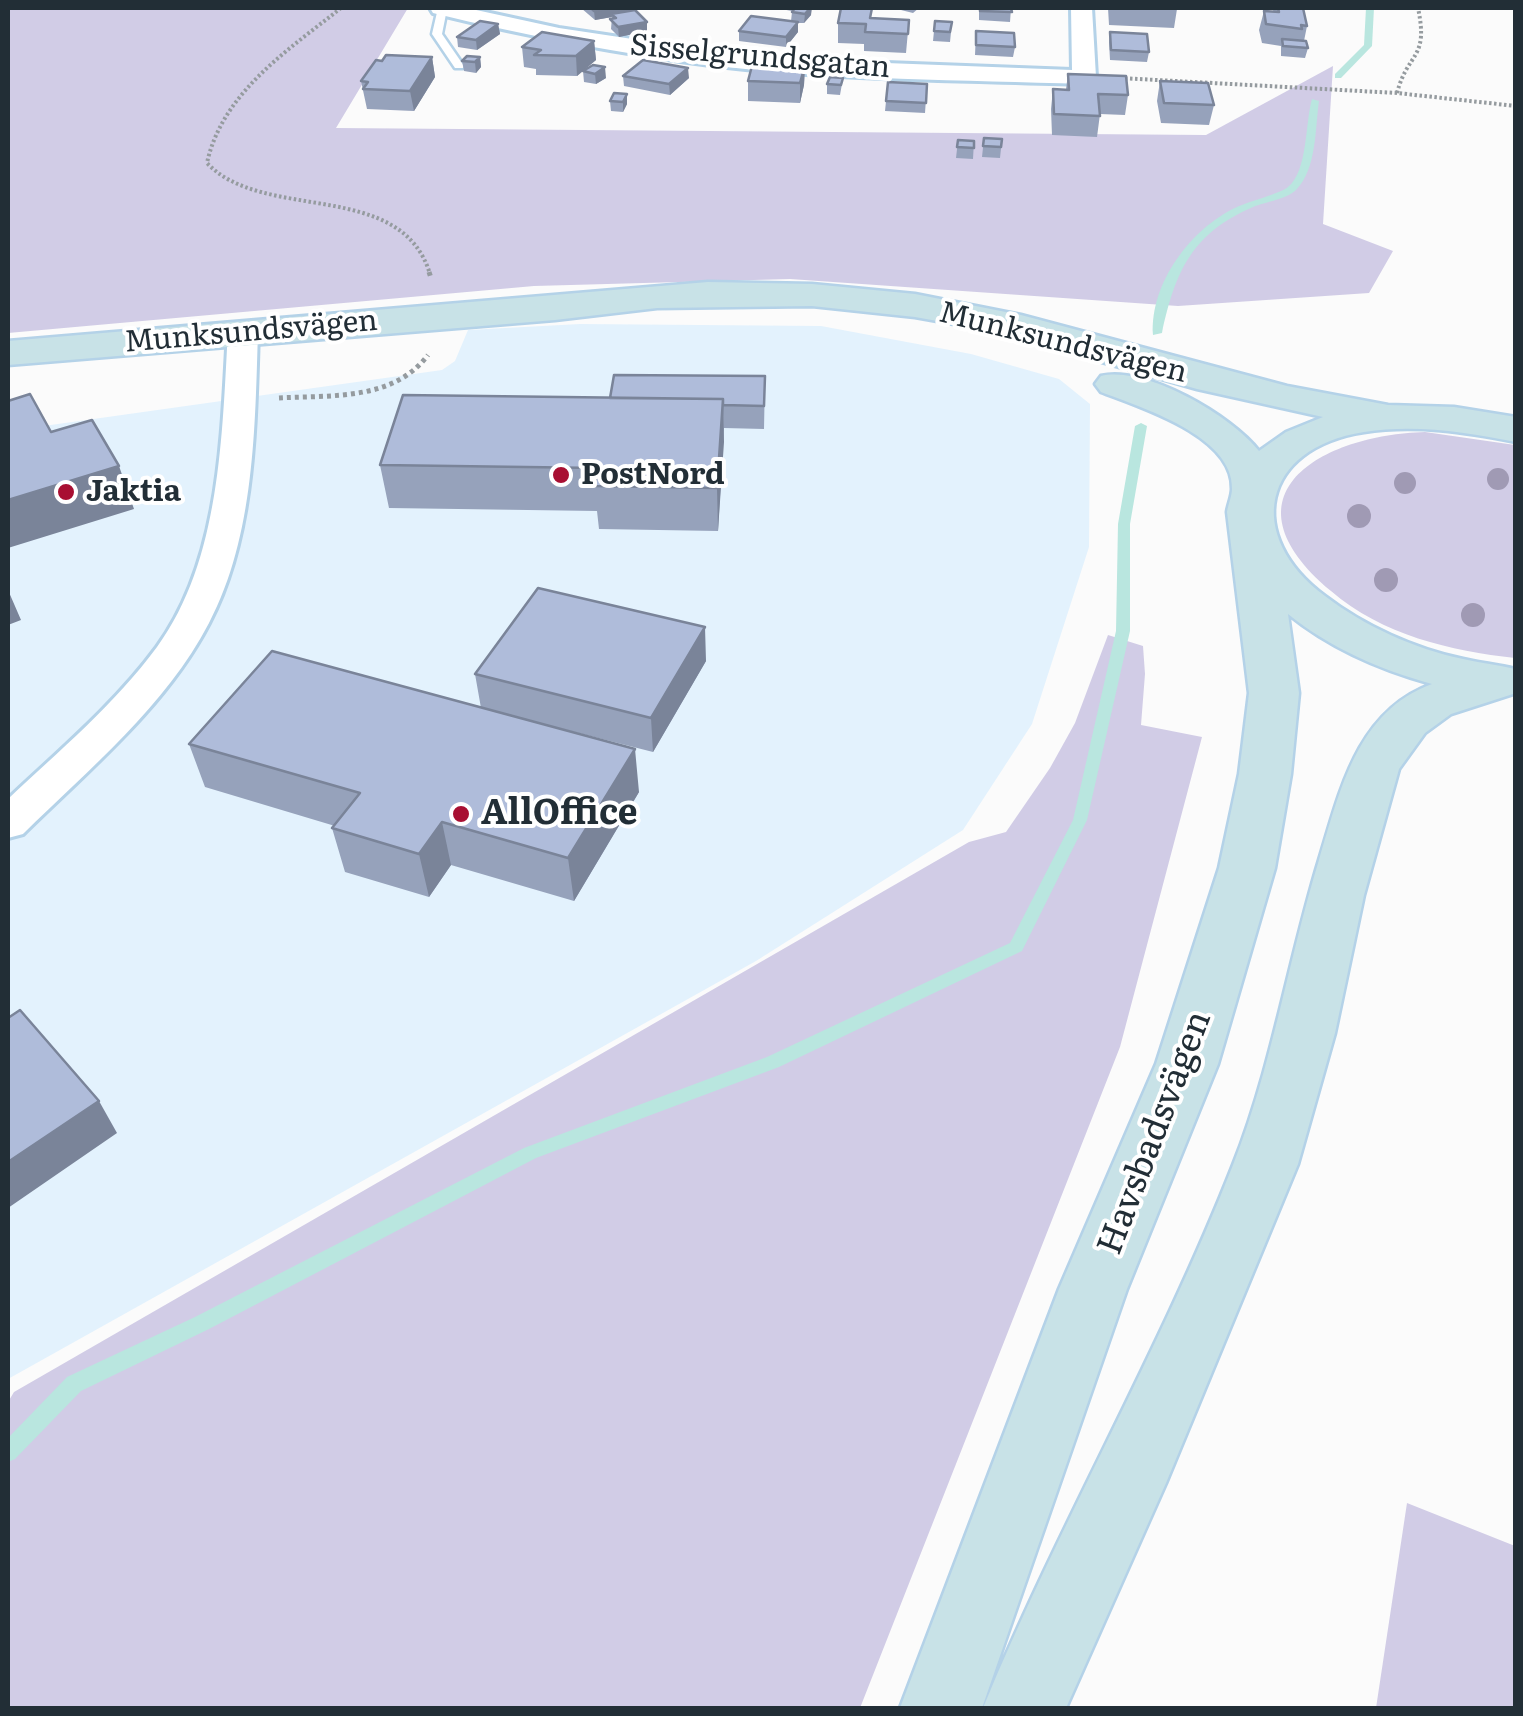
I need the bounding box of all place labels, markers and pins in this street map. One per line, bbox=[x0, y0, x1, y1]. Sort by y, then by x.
place label: PostNord bbox=[581, 457, 725, 493]
marker: PostNord bbox=[550, 464, 572, 486]
place label: Jaktia bbox=[86, 474, 181, 510]
marker: Jaktia bbox=[55, 481, 77, 503]
place label: AllOffice bbox=[481, 793, 638, 835]
marker: AllOffice bbox=[450, 803, 472, 825]

